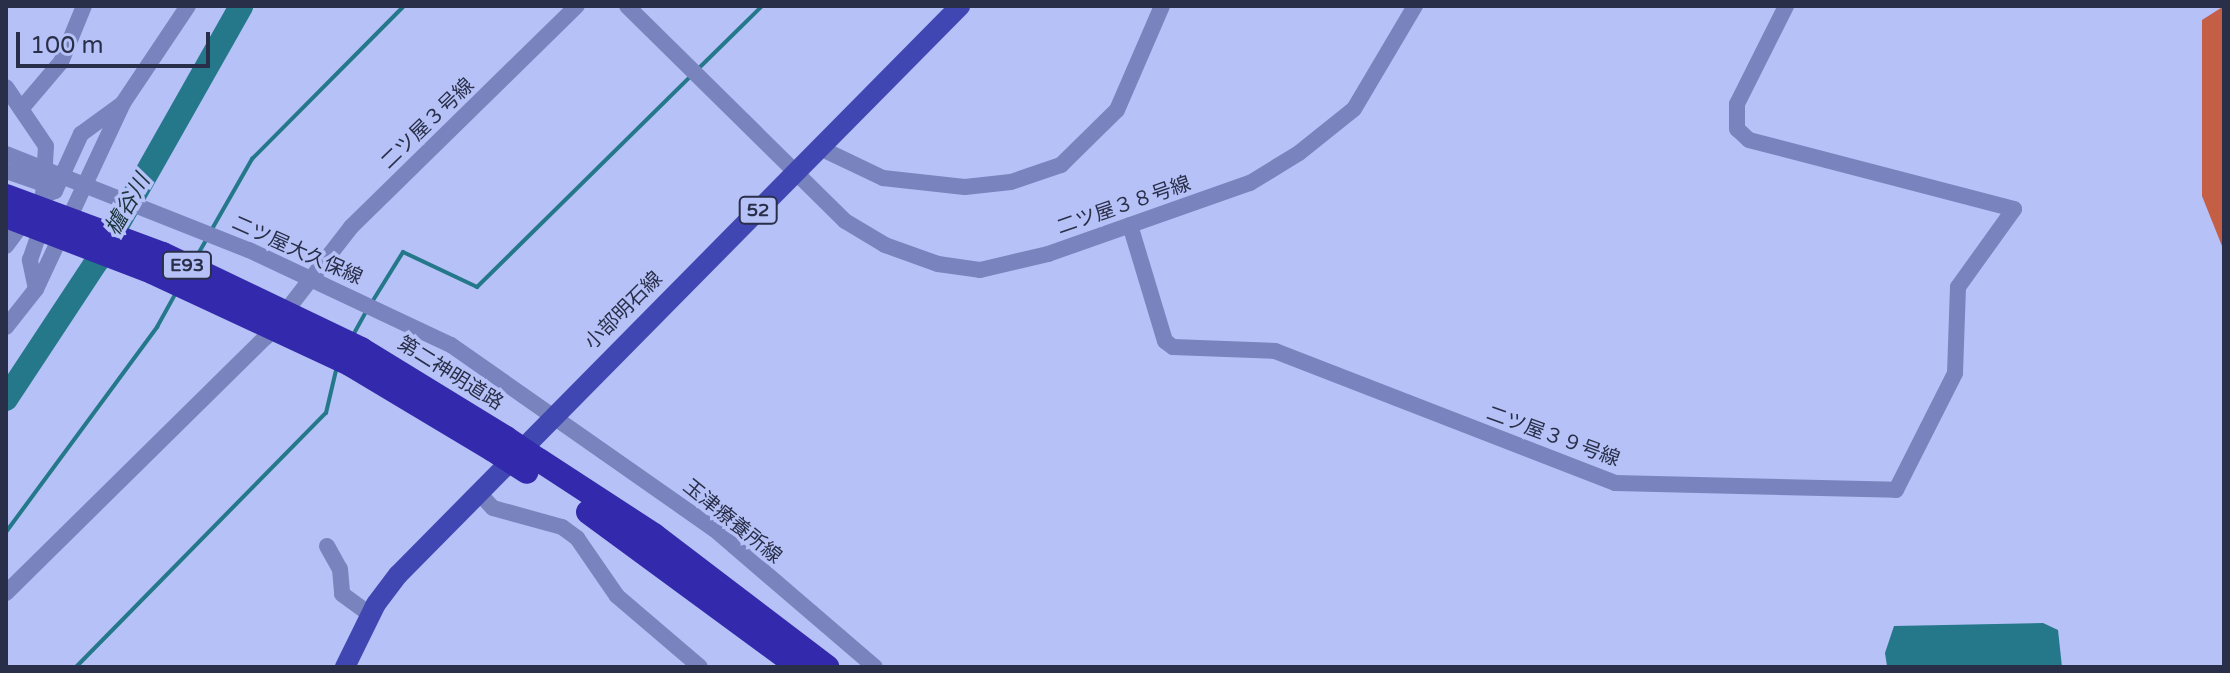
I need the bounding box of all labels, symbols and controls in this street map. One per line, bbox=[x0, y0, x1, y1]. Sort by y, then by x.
scale bar bbox=[20, 16, 214, 66]
text: 100 m bbox=[30, 31, 104, 60]
street label: 二ツ屋３号線 bbox=[377, 74, 479, 174]
water label: 櫨谷川 bbox=[100, 170, 156, 240]
street label: 二ツ屋３８号線 bbox=[1054, 172, 1194, 240]
road number: 52 bbox=[738, 196, 778, 224]
street label: 二ツ屋大久保線 bbox=[228, 212, 366, 290]
road number: E93 bbox=[161, 251, 213, 279]
street label: 小部明石線 bbox=[580, 267, 668, 355]
street label: 第二神明道路 bbox=[393, 332, 507, 416]
street label: 二ツ屋３９号線 bbox=[1483, 402, 1623, 472]
street label: 玉津療養所線 bbox=[678, 475, 786, 569]

